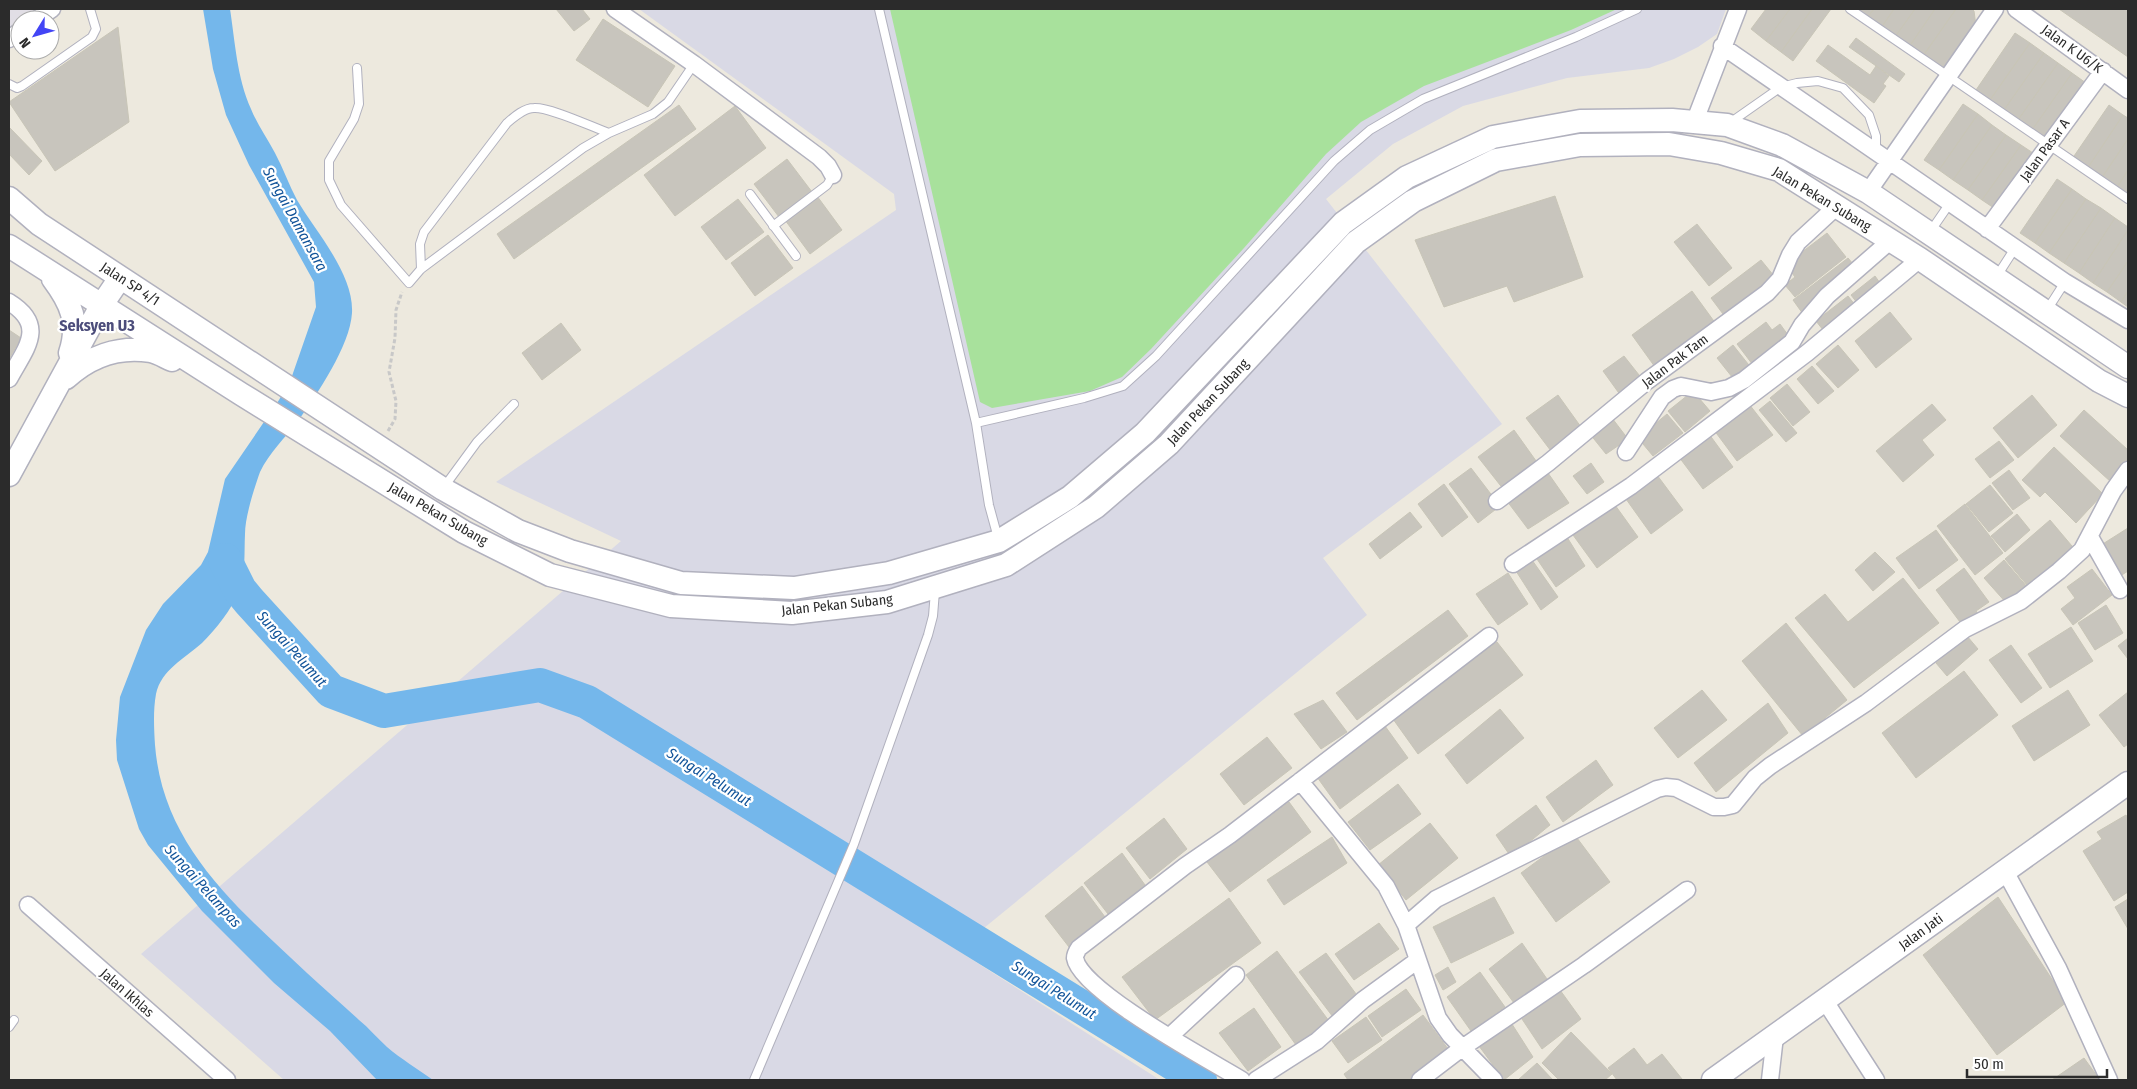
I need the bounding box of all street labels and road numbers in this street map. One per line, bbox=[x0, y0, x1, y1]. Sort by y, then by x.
street label: Jalan K U6/K bbox=[2038, 21, 2106, 77]
street label: Jalan Pasar A bbox=[2017, 115, 2074, 185]
street label: Jalan Pekan Subang bbox=[1770, 163, 1875, 235]
street label: Jalan SP 4/1 bbox=[97, 259, 163, 309]
street label: Jalan Pak Tam bbox=[1639, 331, 1711, 391]
street label: Jalan Pekan Subang bbox=[1164, 355, 1253, 449]
street label: Jalan Pekan Subang bbox=[385, 479, 491, 550]
street label: Jalan Pekan Subang bbox=[781, 591, 894, 619]
street label: Jalan Jati bbox=[1896, 910, 1946, 954]
street label: Jalan Ikhlas bbox=[97, 965, 157, 1021]

